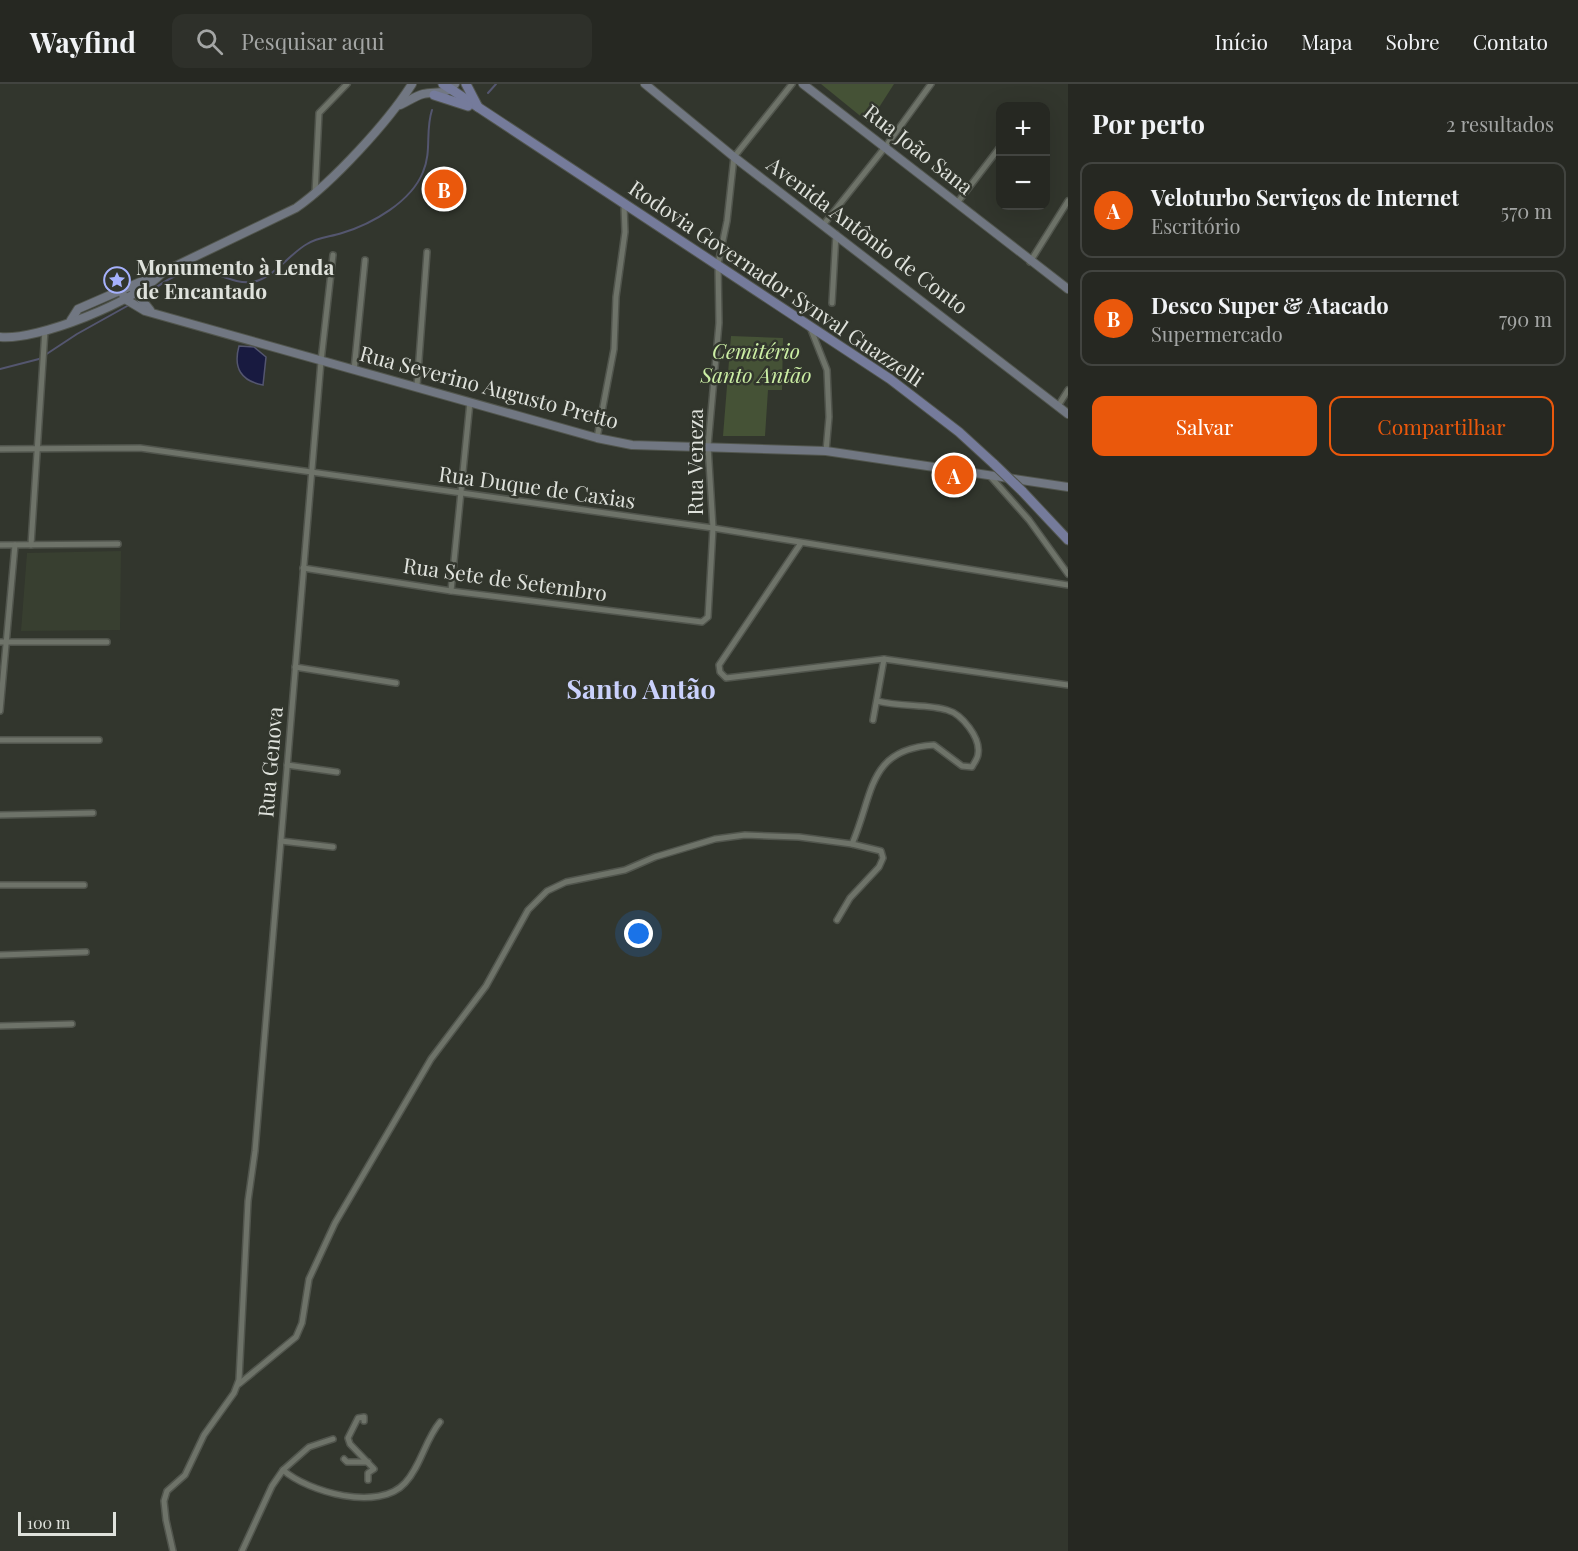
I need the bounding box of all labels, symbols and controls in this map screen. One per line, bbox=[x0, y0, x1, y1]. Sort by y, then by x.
search box bbox=[172, 14, 592, 68]
text: Wayfind bbox=[30, 23, 136, 60]
icon: search bbox=[193, 25, 226, 58]
text: Pesquisar aqui bbox=[241, 26, 384, 56]
text: Início bbox=[1214, 27, 1268, 55]
text: Mapa bbox=[1301, 27, 1352, 55]
text: Sobre bbox=[1385, 27, 1440, 55]
text: Contato bbox=[1473, 27, 1548, 55]
street label: Rua João Sana bbox=[859, 97, 980, 200]
map controls bbox=[996, 102, 1050, 210]
button: + bbox=[996, 102, 1050, 156]
text: Por perto bbox=[1092, 106, 1205, 141]
text: 2 resultados bbox=[1446, 110, 1554, 137]
street label: Avenida Antônio de Conto bbox=[761, 149, 975, 319]
button: − bbox=[996, 156, 1050, 210]
pin: B bbox=[424, 166, 464, 212]
street label: Rodovia Governador Synval Guazzelli bbox=[624, 173, 930, 392]
text: Veloturbo Serviços de Internet bbox=[1151, 182, 1459, 212]
text: A bbox=[1107, 197, 1120, 224]
text: 570 m bbox=[1501, 197, 1552, 224]
text: Escritório bbox=[1151, 212, 1240, 239]
place label: Monumento à Lenda de Encantado bbox=[136, 252, 334, 304]
place icon: Monumento à Lenda de Encantado bbox=[102, 265, 132, 295]
text: Desco Super & Atacado bbox=[1151, 290, 1389, 320]
text: B bbox=[1107, 305, 1120, 332]
text: 790 m bbox=[1499, 305, 1552, 332]
text: Supermercado bbox=[1151, 320, 1283, 347]
park label: Cemitério Santo Antão bbox=[699, 336, 812, 388]
street label: Rua Severino Augusto Pretto bbox=[357, 338, 622, 434]
button: Salvar bbox=[1092, 396, 1317, 456]
button: Compartilhar bbox=[1329, 396, 1554, 456]
street label: Rua Veneza bbox=[680, 408, 708, 515]
pin: A bbox=[934, 452, 974, 498]
street label: Rua Duque de Caxias bbox=[437, 458, 637, 514]
street label: Rua Sete de Setembro bbox=[402, 550, 609, 606]
district label: Santo Antão bbox=[566, 670, 716, 706]
street label: Rua Genova bbox=[250, 705, 288, 818]
your location bbox=[624, 919, 653, 948]
scale bar bbox=[18, 1509, 116, 1536]
text: 100 m bbox=[27, 1512, 70, 1533]

